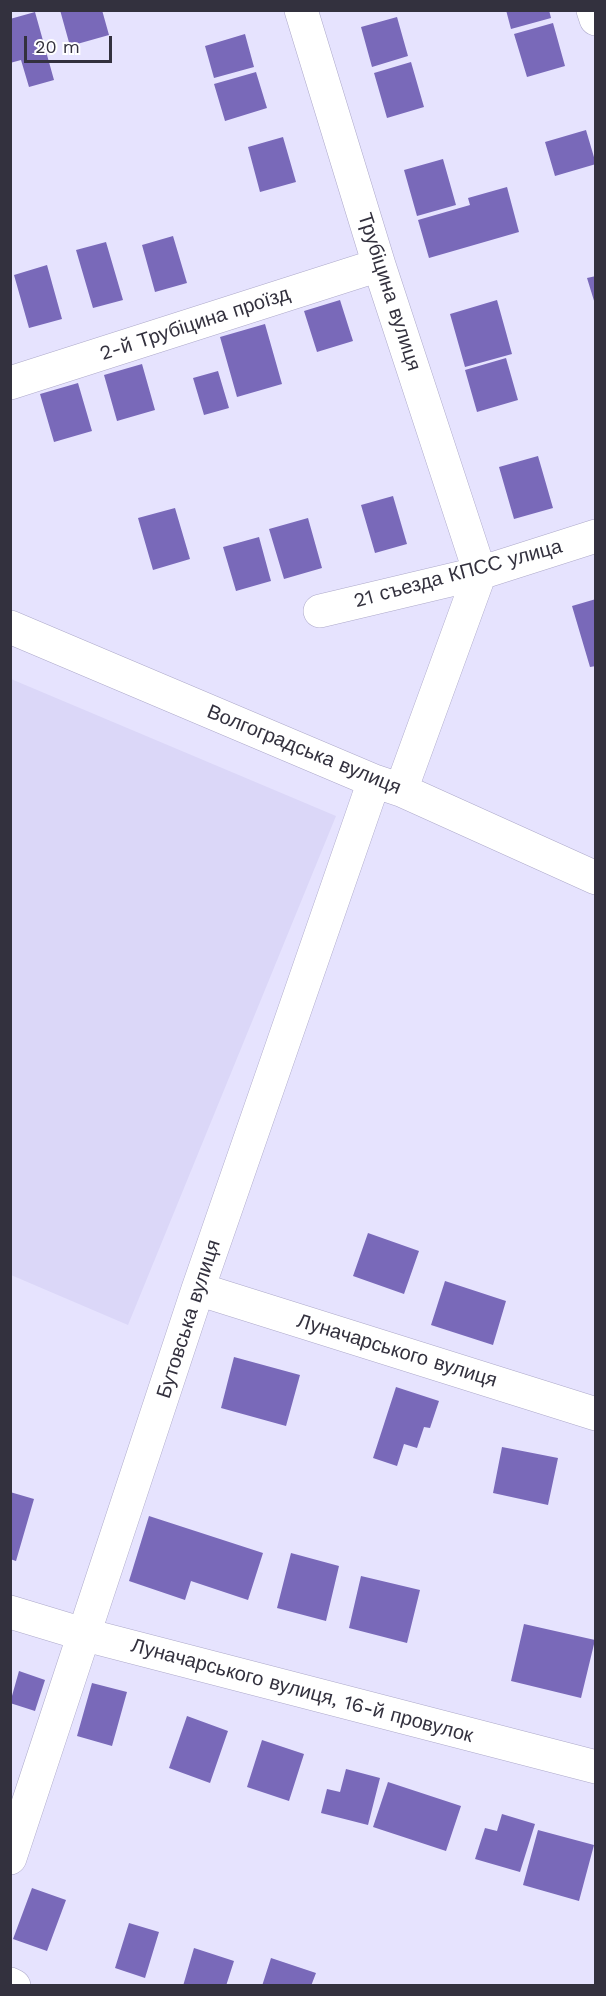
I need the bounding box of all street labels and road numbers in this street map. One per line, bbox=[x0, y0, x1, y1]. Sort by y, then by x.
street label: Трубіцина вулиця bbox=[352, 210, 426, 374]
street label: 2-й Трубіцина проїзд bbox=[97, 282, 293, 366]
street label: 21 съезда КПСС улица bbox=[351, 535, 565, 613]
street label: Волгоградська вулиця bbox=[203, 700, 405, 800]
street label: Бутовська вулиця bbox=[152, 1237, 226, 1401]
street label: Луначарського вулиця bbox=[294, 1309, 500, 1393]
street label: Луначарського вулиця, 16-й провулок bbox=[128, 1634, 476, 1748]

